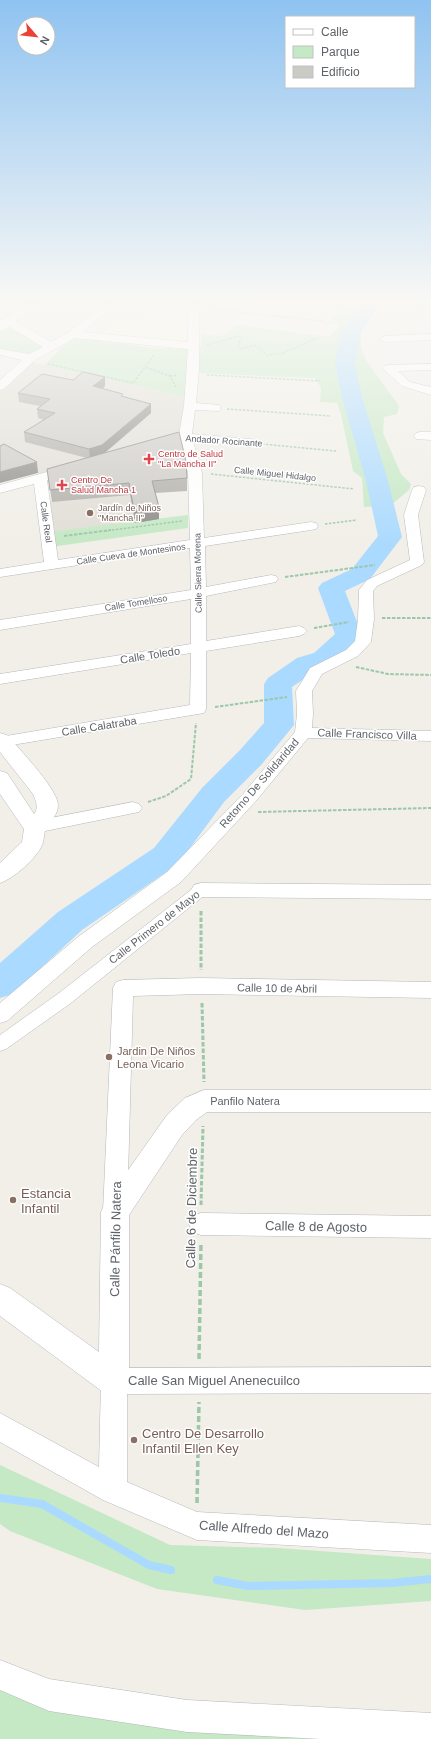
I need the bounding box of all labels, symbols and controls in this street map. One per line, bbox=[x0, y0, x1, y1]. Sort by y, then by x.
north arrow bbox=[16, 16, 56, 56]
legend bbox=[285, 16, 415, 88]
text: Calle bbox=[321, 25, 349, 39]
text: N bbox=[38, 34, 52, 47]
text: Parque bbox=[321, 45, 360, 59]
text: Edificio bbox=[321, 65, 360, 79]
street label: Andador Rocinante bbox=[185, 433, 263, 449]
place label: Centro de Salud "La Mancha II" bbox=[158, 449, 223, 469]
marker: Centro de Salud "La Mancha II" bbox=[143, 453, 155, 465]
street label: Calle Miguel Hidalgo bbox=[233, 465, 317, 483]
place label: Centro De Salud Mancha 1 bbox=[71, 475, 136, 495]
marker: Centro De Salud Mancha 1 bbox=[56, 479, 68, 491]
street label: Calle Real bbox=[38, 501, 54, 543]
place label: Jardín de Niños "Mancha II" bbox=[98, 503, 162, 523]
marker: Jardín de Niños "Mancha II" bbox=[85, 508, 95, 518]
street label: Calle Sierra Morena bbox=[192, 533, 204, 613]
street label: Calle Cueva de Montesinos bbox=[76, 541, 187, 567]
street label: Calle Tomelloso bbox=[104, 593, 168, 613]
street label: Calle Toledo bbox=[119, 644, 181, 666]
street label: Calle Calatraba bbox=[61, 714, 138, 738]
street label: Calle Francisco Villa bbox=[317, 726, 418, 742]
street label: Retorno De Solidaridad bbox=[217, 736, 301, 830]
street label: Calle Primero de Mayo bbox=[106, 888, 202, 966]
street label: Calle 10 de Abril bbox=[237, 981, 317, 995]
place label: Jardin De Niños Leona Vicario bbox=[117, 1045, 196, 1070]
marker: Jardin De Niños Leona Vicario bbox=[104, 1052, 114, 1062]
street label: Panfilo Natera bbox=[210, 1095, 281, 1107]
street label: Calle 6 de Diciembre bbox=[183, 1148, 200, 1268]
street label: Calle Pánfilo Natera bbox=[107, 1180, 124, 1297]
place label: Estancia Infantil bbox=[21, 1186, 72, 1216]
marker: Estancia Infantil bbox=[8, 1195, 18, 1205]
street label: Calle 8 de Agosto bbox=[265, 1218, 367, 1235]
street label: Calle San Miguel Anenecuilco bbox=[128, 1373, 300, 1388]
place label: Centro De Desarrollo Infantil Ellen Key bbox=[142, 1426, 264, 1456]
marker: Centro De Desarrollo Infantil Ellen Key bbox=[129, 1435, 139, 1445]
street label: Calle Alfredo del Mazo bbox=[199, 1517, 329, 1542]

